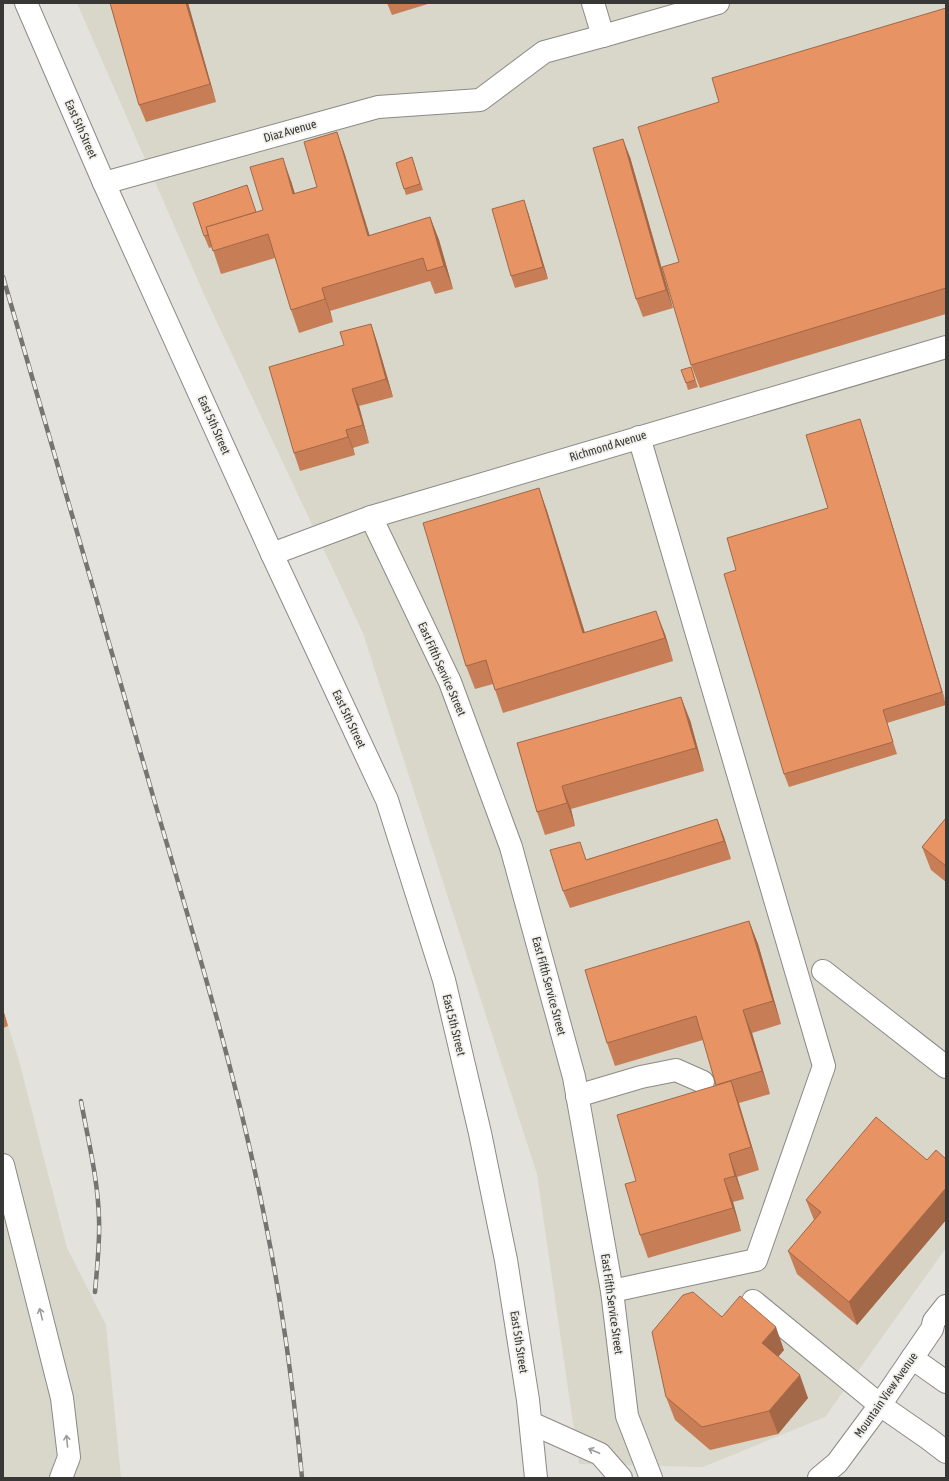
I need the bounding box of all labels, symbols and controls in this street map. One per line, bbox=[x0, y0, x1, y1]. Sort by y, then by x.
street label: East 5th Street bbox=[62, 97, 100, 161]
street label: Diaz Avenue bbox=[262, 117, 318, 145]
street label: East 5th Street bbox=[195, 393, 233, 457]
street label: Richmond Avenue bbox=[568, 428, 648, 464]
street label: East Fifth Service Street bbox=[415, 620, 469, 719]
street label: East 5th Street bbox=[329, 688, 369, 751]
street label: East Fifth Service Street bbox=[529, 935, 569, 1037]
street label: East 5th Street bbox=[440, 993, 469, 1058]
street label: East Fifth Service Street bbox=[598, 1253, 626, 1356]
one-way arrow bbox=[37, 1307, 44, 1320]
street label: East 5th Street bbox=[507, 1310, 531, 1375]
street label: Mountain View Avenue bbox=[851, 1350, 921, 1440]
one-way arrow bbox=[63, 1435, 71, 1448]
one-way arrow bbox=[588, 1446, 600, 1454]

